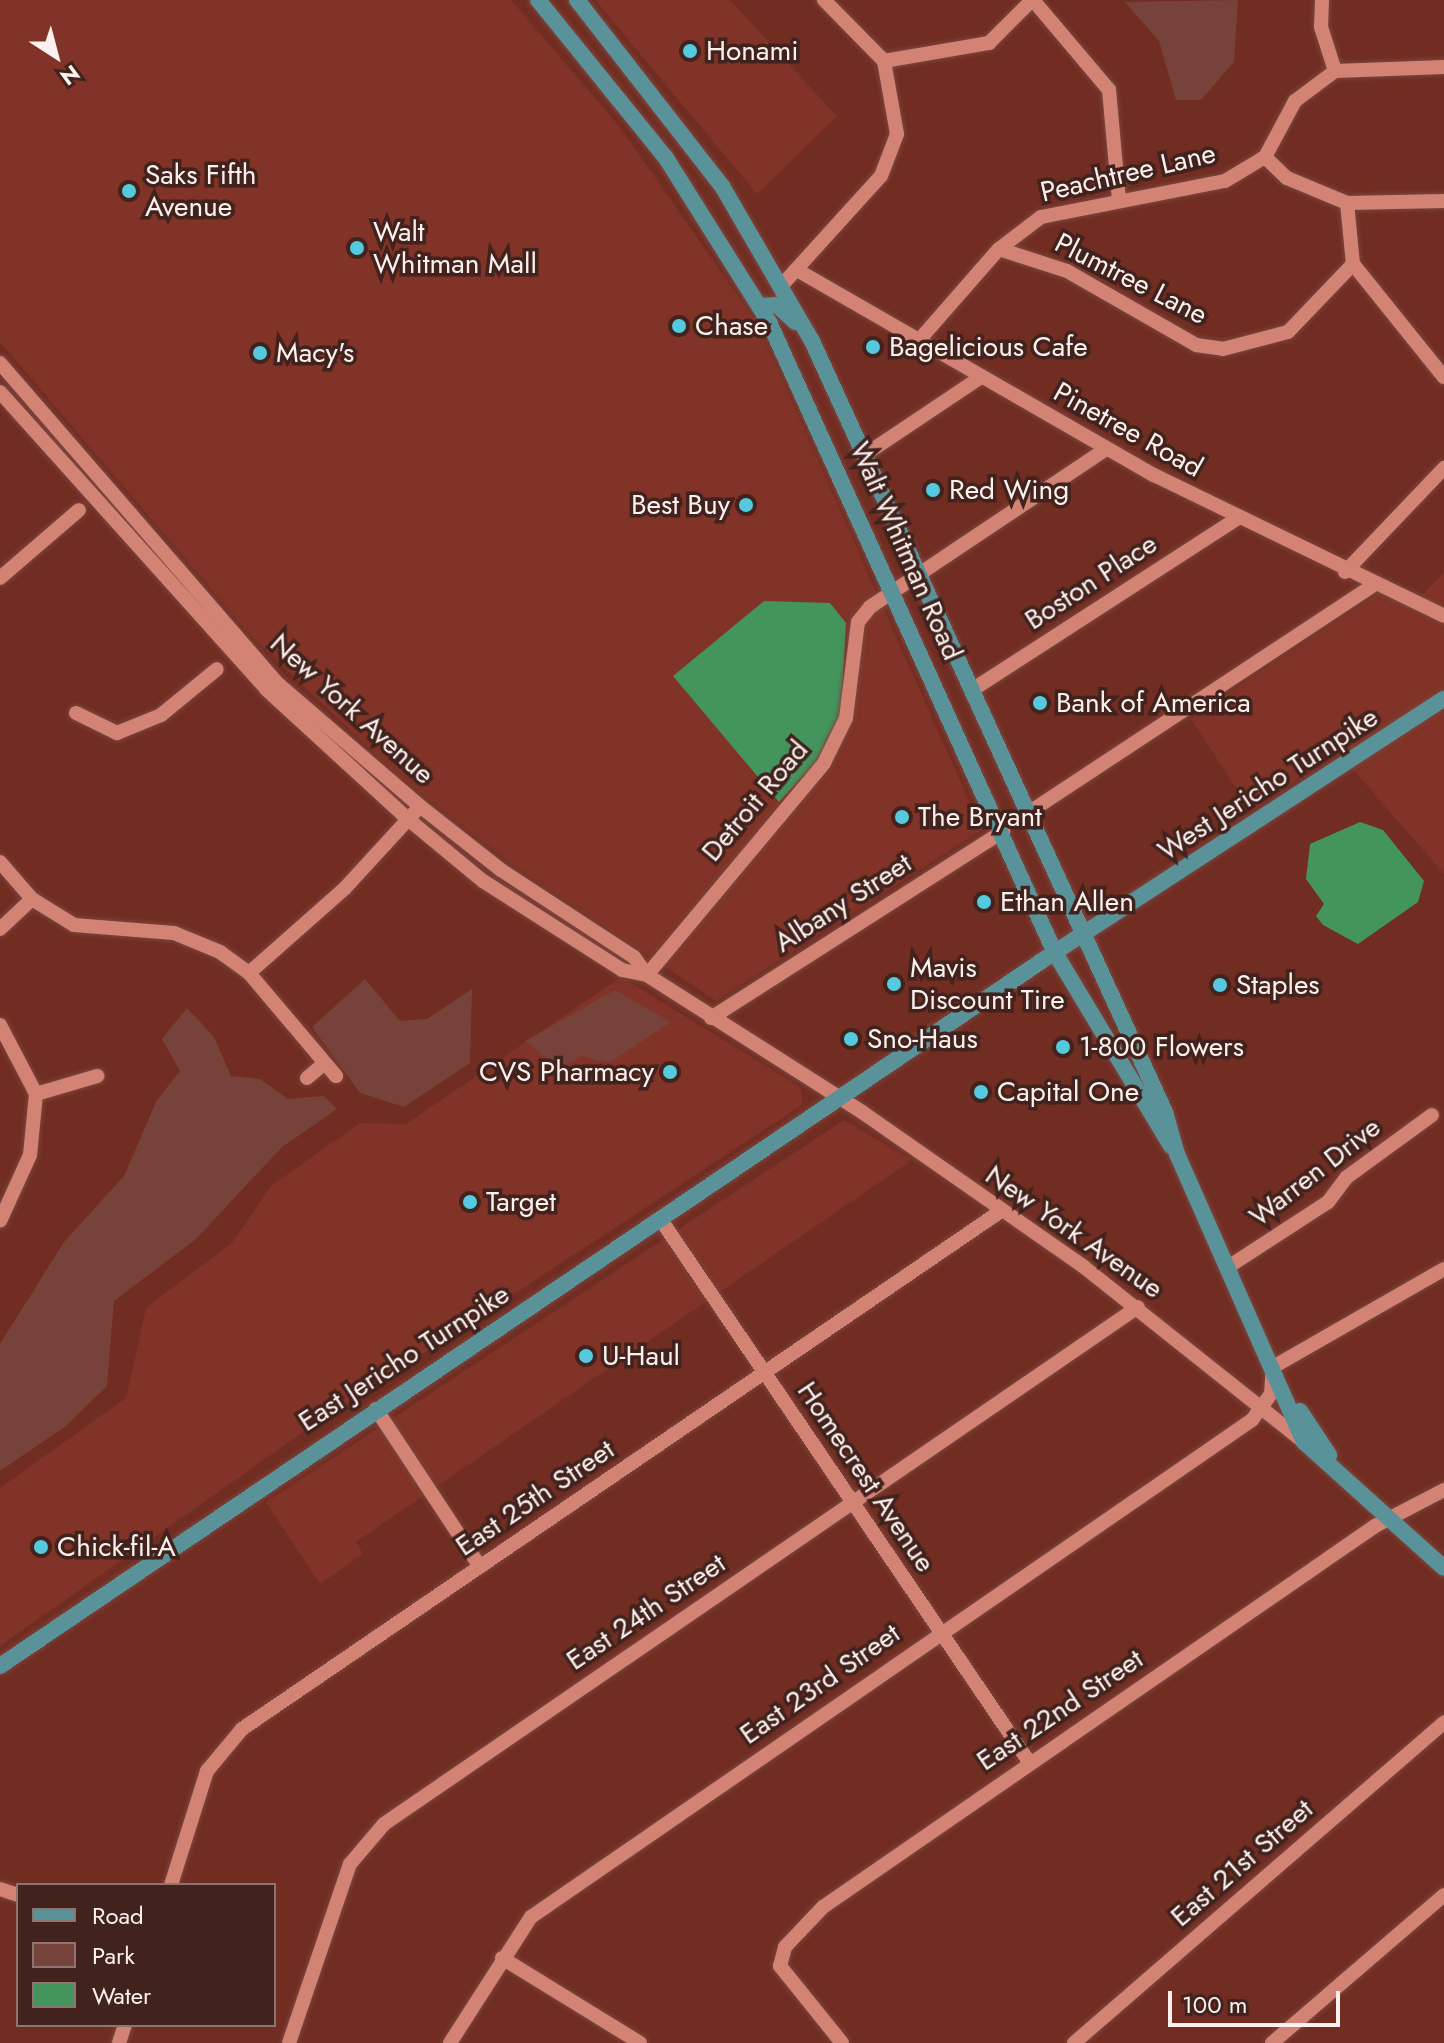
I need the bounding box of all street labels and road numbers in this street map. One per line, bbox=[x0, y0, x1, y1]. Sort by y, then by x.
street label: Peachtree Lane bbox=[1037, 137, 1219, 209]
street label: Plumtree Lane bbox=[1049, 226, 1213, 332]
street label: Pinetree Road bbox=[1048, 375, 1208, 485]
street label: Walt Whitman Road bbox=[843, 437, 969, 665]
street label: Boston Place bbox=[1019, 527, 1163, 637]
street label: New York Avenue bbox=[263, 627, 441, 791]
street label: West Jericho Turnpike bbox=[1152, 700, 1384, 868]
street label: Detroit Road bbox=[695, 734, 815, 868]
street label: Albany Street bbox=[768, 846, 918, 960]
street label: Warren Drive bbox=[1243, 1110, 1387, 1234]
street label: New York Avenue bbox=[979, 1158, 1169, 1306]
street label: East Jericho Turnpike bbox=[292, 1277, 516, 1439]
street label: Homecrest Avenue bbox=[790, 1376, 942, 1578]
street label: East 25th Street bbox=[449, 1433, 621, 1563]
street label: East 24th Street bbox=[560, 1547, 732, 1677]
street label: East 23rd Street bbox=[734, 1617, 906, 1751]
street label: East 22nd Street bbox=[971, 1642, 1149, 1778]
street label: East 21st Street bbox=[1164, 1792, 1320, 1934]

